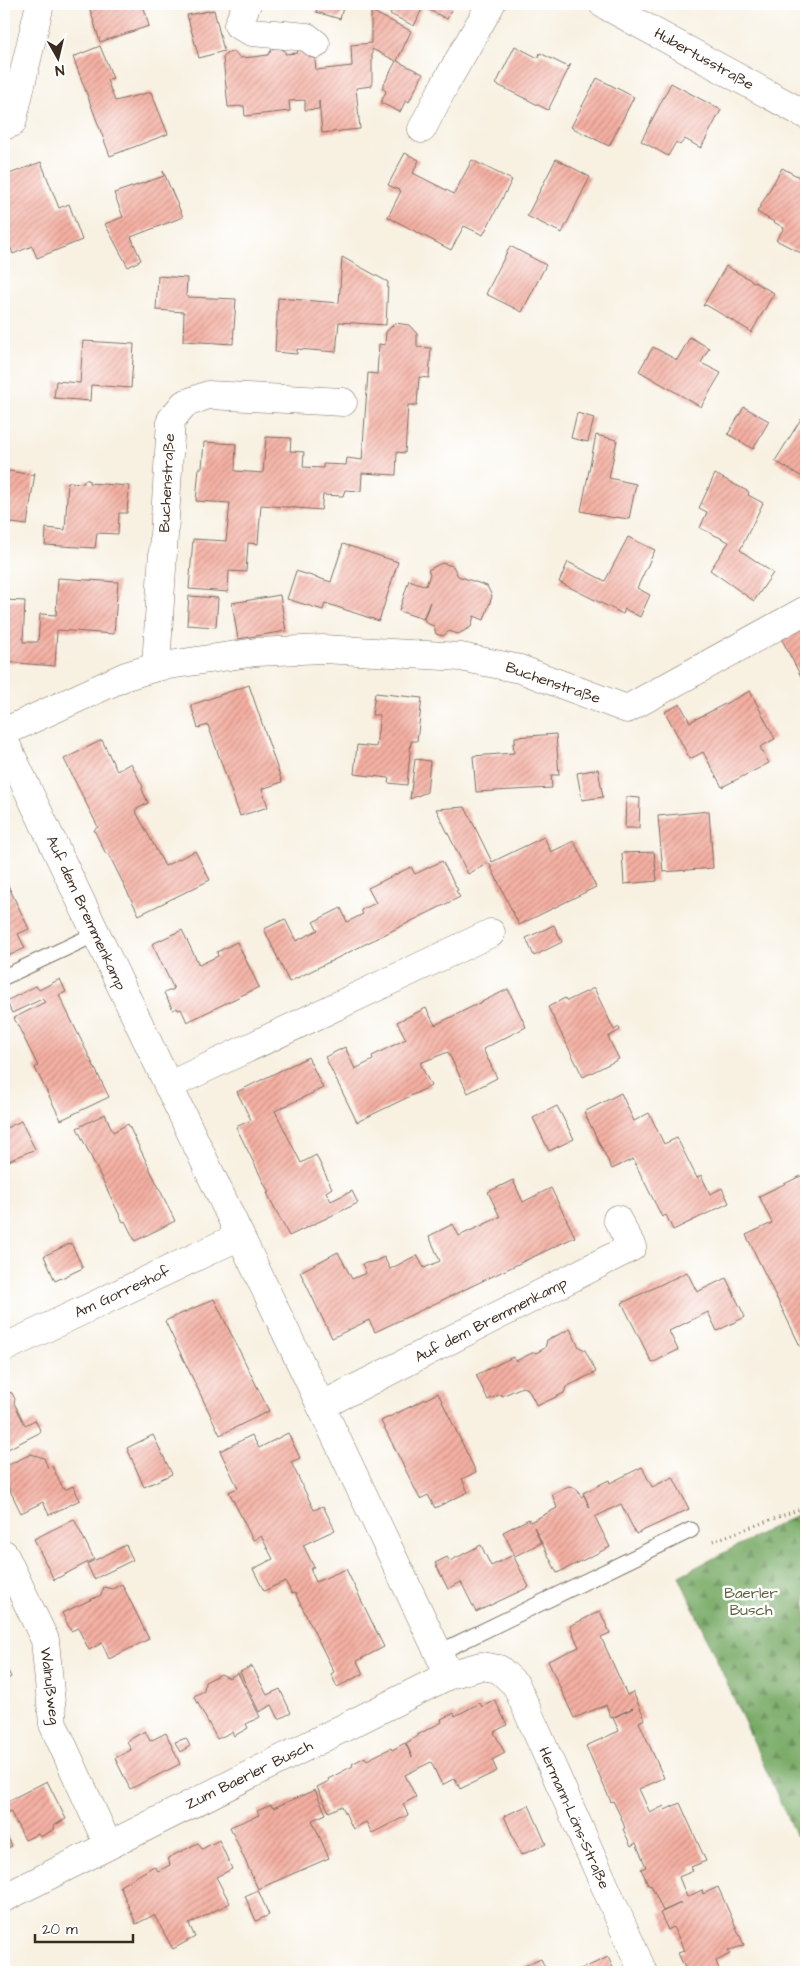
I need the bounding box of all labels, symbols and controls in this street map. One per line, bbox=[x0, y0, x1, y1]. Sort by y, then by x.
street label: Hubertusstraße bbox=[650, 23, 758, 95]
north arrow bbox=[32, 32, 82, 82]
text: N bbox=[54, 59, 65, 80]
street label: Buchenstraße bbox=[154, 433, 180, 533]
street label: Buchenstraße bbox=[503, 657, 603, 709]
street label: Auf dem Bremmenkamp bbox=[41, 832, 131, 994]
street label: Am Gorreshof bbox=[71, 1261, 173, 1323]
street label: Auf dem Bremmenkamp bbox=[411, 1272, 571, 1368]
park label: Baerler Busch bbox=[724, 1583, 778, 1621]
street label: Walnußweg bbox=[34, 1646, 65, 1726]
street label: Zum Baerler Busch bbox=[182, 1735, 317, 1815]
street label: Hermann-Löns-Straße bbox=[533, 1744, 615, 1892]
scale bar bbox=[35, 1911, 132, 1943]
text: 20 m bbox=[42, 1919, 78, 1940]

